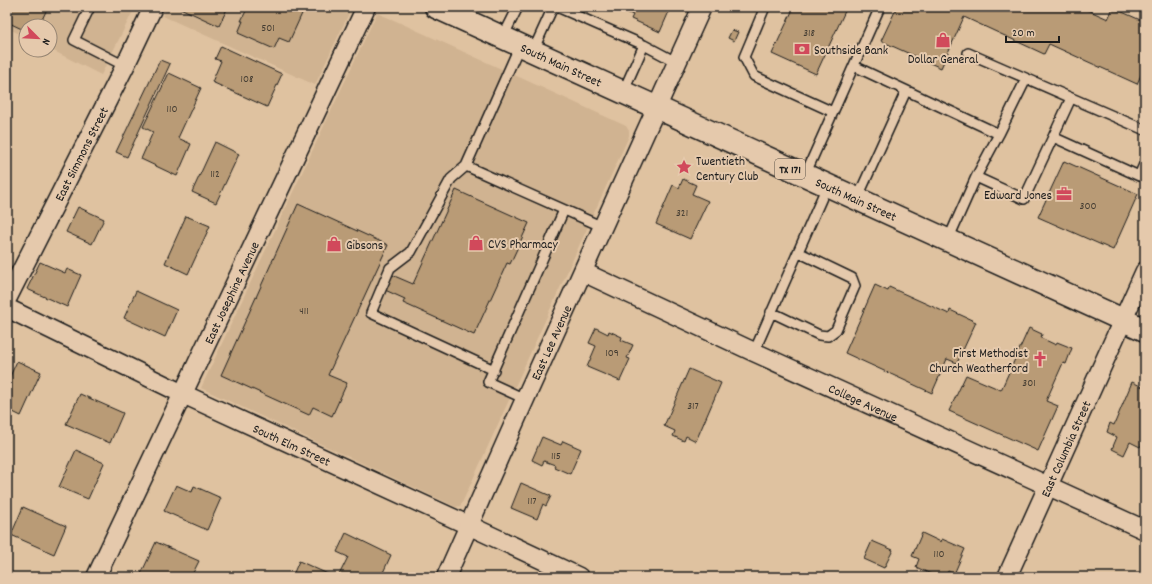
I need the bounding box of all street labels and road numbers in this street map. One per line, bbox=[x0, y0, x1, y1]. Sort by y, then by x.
street label: South Main Street bbox=[517, 40, 605, 93]
street label: East Simmons Street bbox=[51, 104, 115, 205]
road number: TX 171 bbox=[775, 159, 805, 179]
street label: South Main Street bbox=[812, 174, 899, 228]
street label: East Josephine Avenue bbox=[201, 239, 266, 348]
street label: East Lee Avenue bbox=[528, 302, 578, 384]
street label: College Avenue bbox=[825, 380, 900, 428]
street label: East Columbia Street bbox=[1037, 398, 1097, 501]
street label: South Elm Street bbox=[249, 420, 333, 473]

